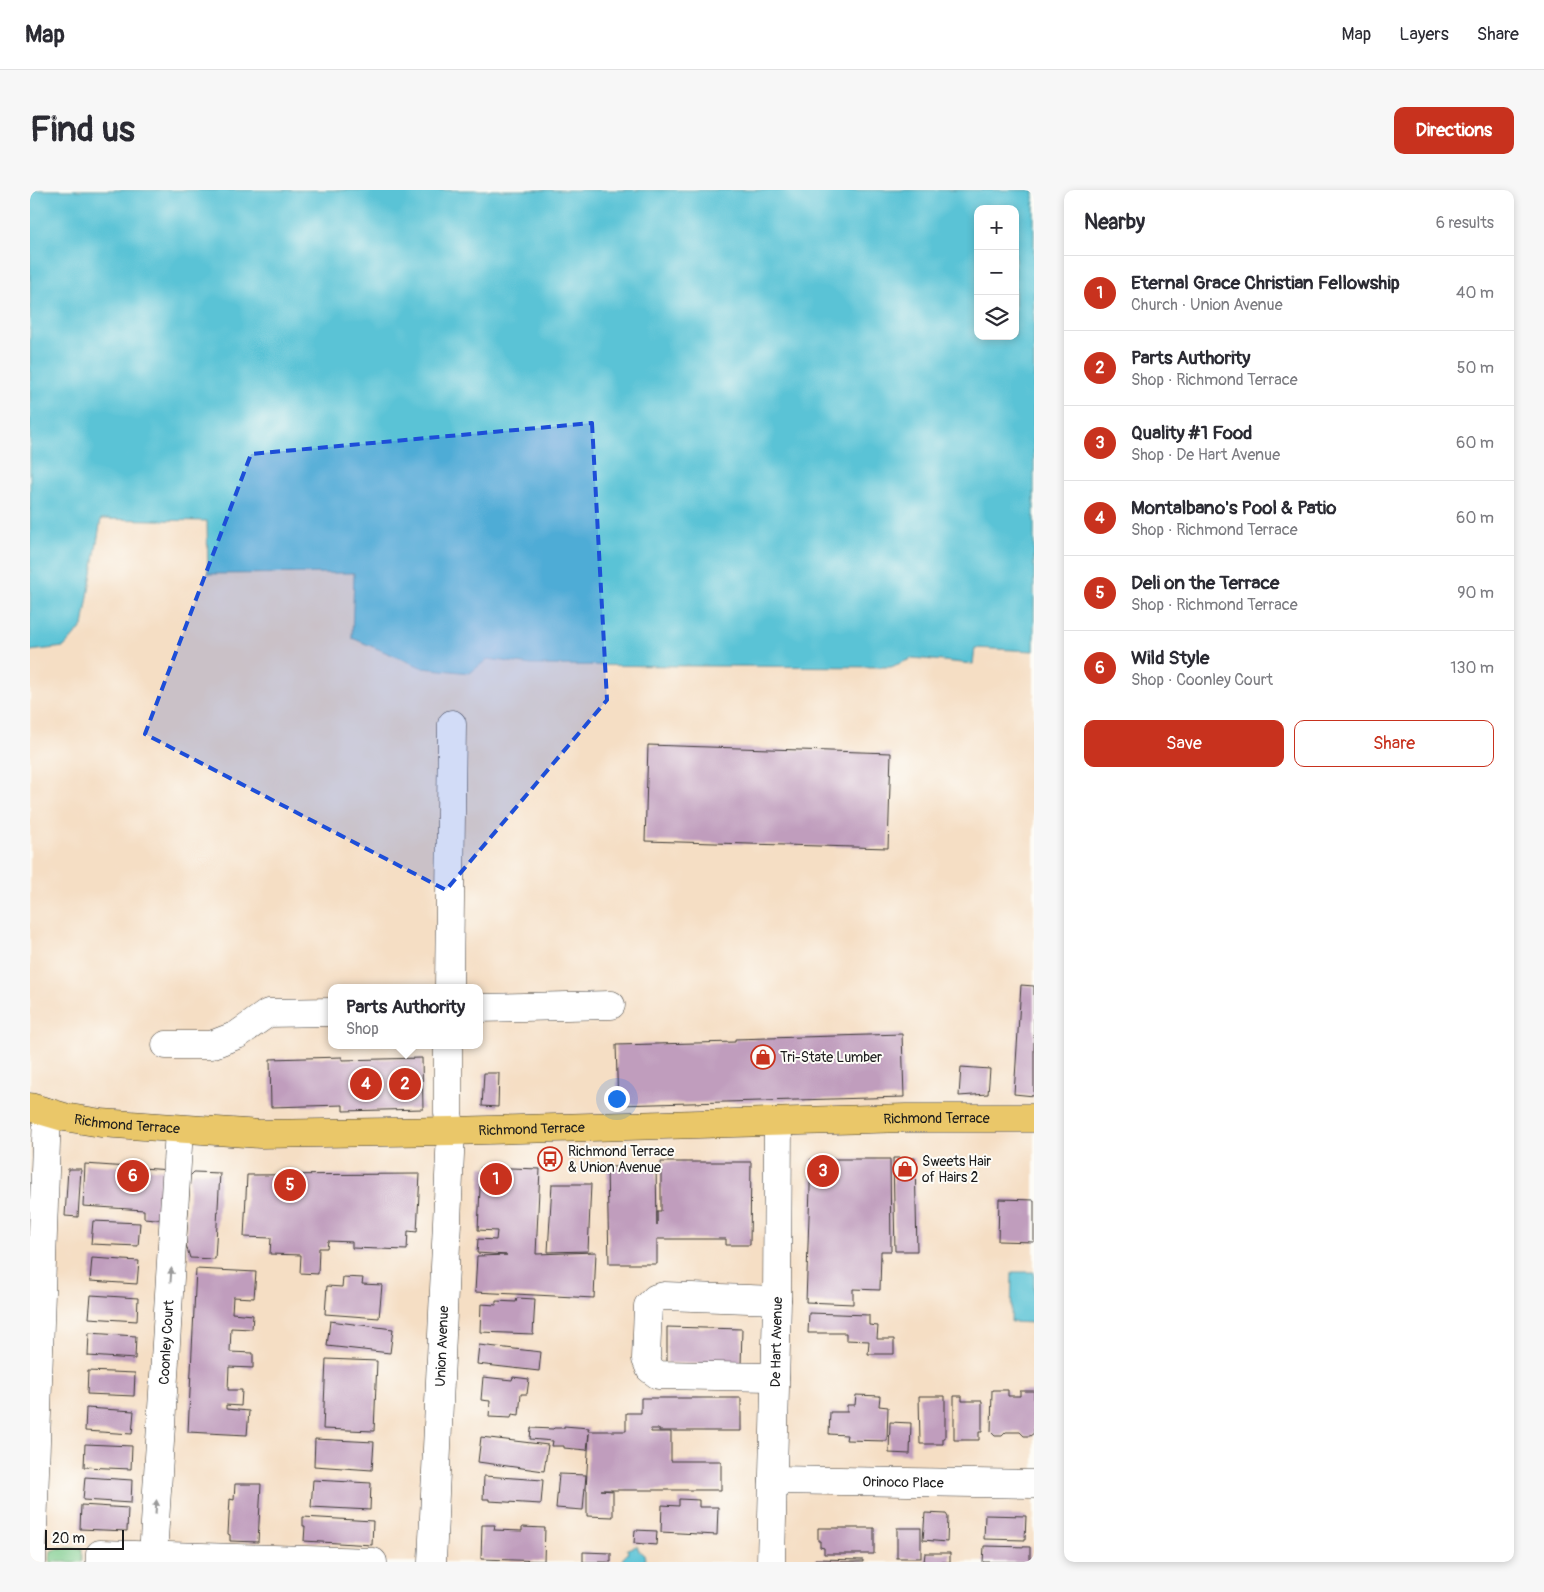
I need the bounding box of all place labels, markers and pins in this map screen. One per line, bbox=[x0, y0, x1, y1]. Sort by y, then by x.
shop icon: Tri-State Lumber bbox=[750, 1044, 776, 1070]
place label: Tri-State Lumber bbox=[780, 1049, 882, 1066]
pin: 4 bbox=[350, 1065, 382, 1103]
pin: 2 bbox=[389, 1065, 421, 1103]
place label: Richmond Terrace & Union Avenue bbox=[568, 1143, 674, 1176]
bus stop icon: Richmond Terrace & Union Avenue bbox=[537, 1146, 563, 1172]
pin: 3 bbox=[807, 1152, 839, 1190]
place label: Sweets Hair of Hairs 2 bbox=[922, 1153, 991, 1186]
shop icon: Sweets Hair of Hairs 2 bbox=[892, 1156, 918, 1182]
pin: 6 bbox=[117, 1157, 149, 1195]
pin: 1 bbox=[480, 1160, 512, 1198]
pin: 5 bbox=[274, 1166, 306, 1204]

